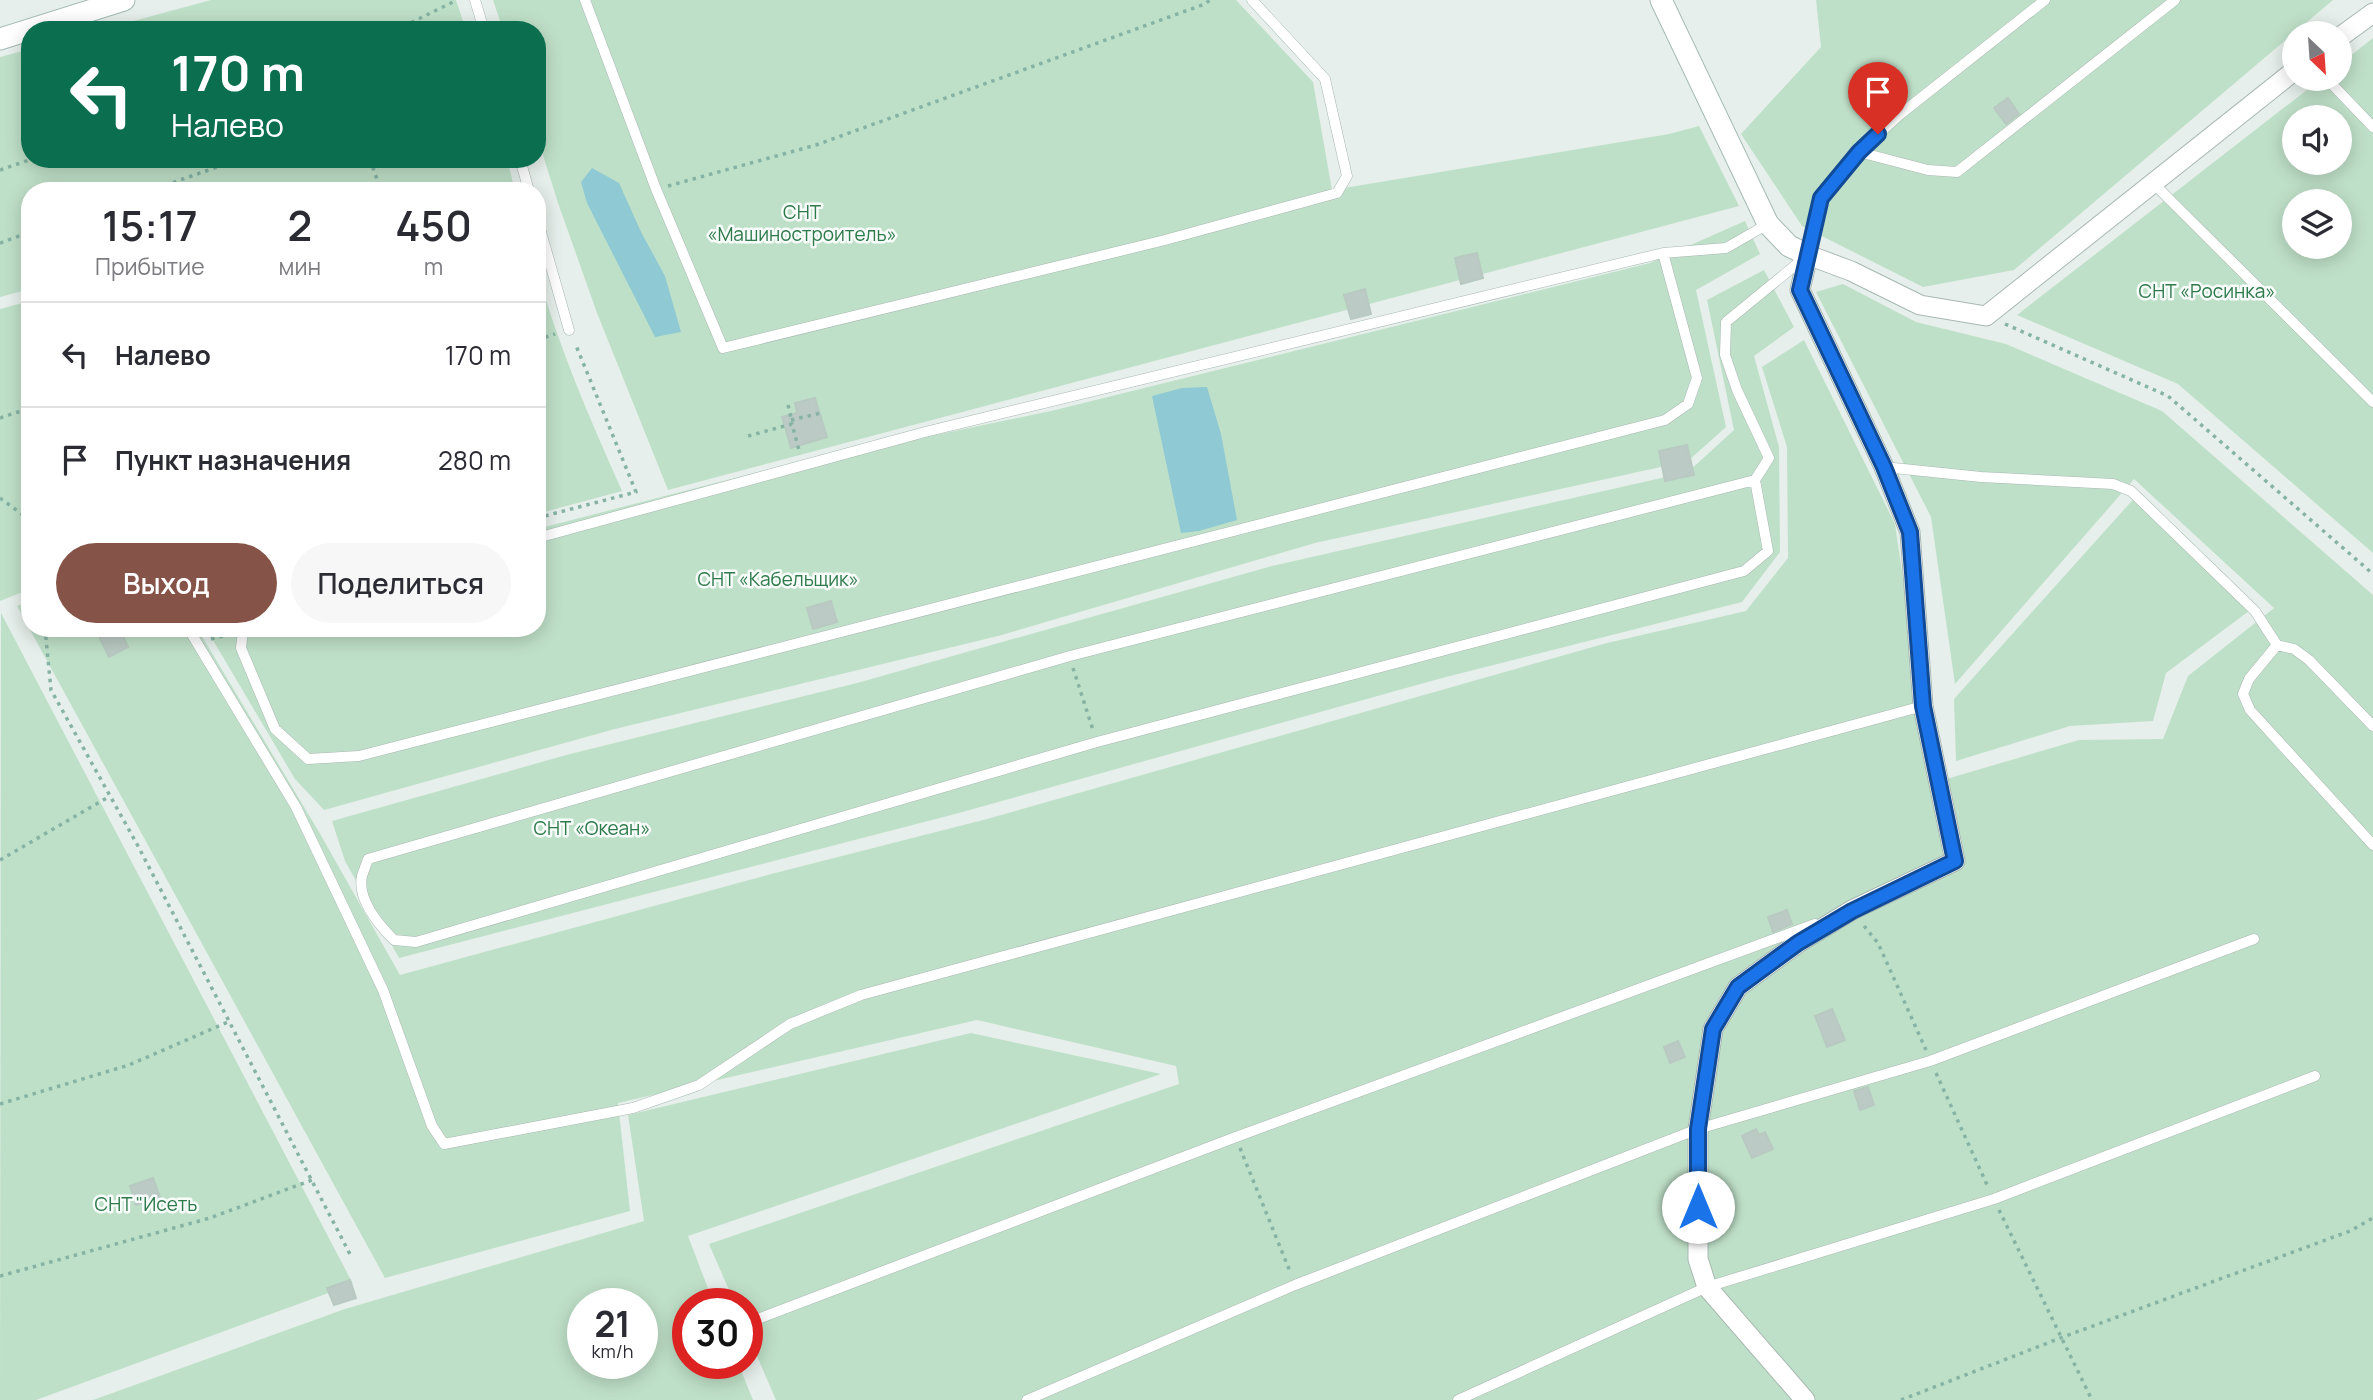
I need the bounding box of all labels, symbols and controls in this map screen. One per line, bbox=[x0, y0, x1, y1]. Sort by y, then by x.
north arrow bbox=[2282, 21, 2352, 91]
map controls bbox=[2282, 21, 2352, 259]
text: 170 m bbox=[171, 39, 305, 106]
icon: left bbox=[56, 49, 147, 140]
pin bbox=[1848, 62, 1908, 134]
icon: arrive bbox=[1859, 73, 1897, 111]
text: Налево bbox=[171, 103, 284, 147]
button: sound bbox=[2282, 105, 2352, 175]
button: layers bbox=[2282, 189, 2352, 259]
text: 15:17 bbox=[102, 196, 198, 254]
text: 2 bbox=[288, 196, 312, 254]
text: 450 bbox=[395, 196, 472, 254]
park label: СНТ «Машиностроитель» bbox=[707, 199, 897, 247]
text: Прибытие bbox=[95, 250, 205, 282]
text: мин bbox=[279, 250, 321, 282]
text: m bbox=[424, 250, 443, 282]
park label: СНТ «Росинка» bbox=[2139, 278, 2275, 304]
icon: left bbox=[56, 336, 94, 374]
text: Налево bbox=[115, 337, 211, 373]
text: 170 m bbox=[445, 337, 511, 373]
icon: arrive bbox=[56, 441, 94, 479]
text: Пункт назначения bbox=[115, 442, 351, 478]
text: 280 m bbox=[438, 442, 511, 478]
button: Выход bbox=[56, 543, 277, 623]
button: Поделиться bbox=[291, 543, 511, 623]
park label: СНТ «Кабельщик» bbox=[697, 566, 859, 592]
park label: СНТ «Океан» bbox=[533, 815, 651, 841]
position arrow bbox=[1661, 1170, 1735, 1244]
park label: СНТ "Исеть bbox=[95, 1191, 197, 1217]
speed limit sign: 30 bbox=[672, 1288, 763, 1379]
text: 21 bbox=[594, 1300, 631, 1348]
text: km/h bbox=[592, 1339, 633, 1363]

